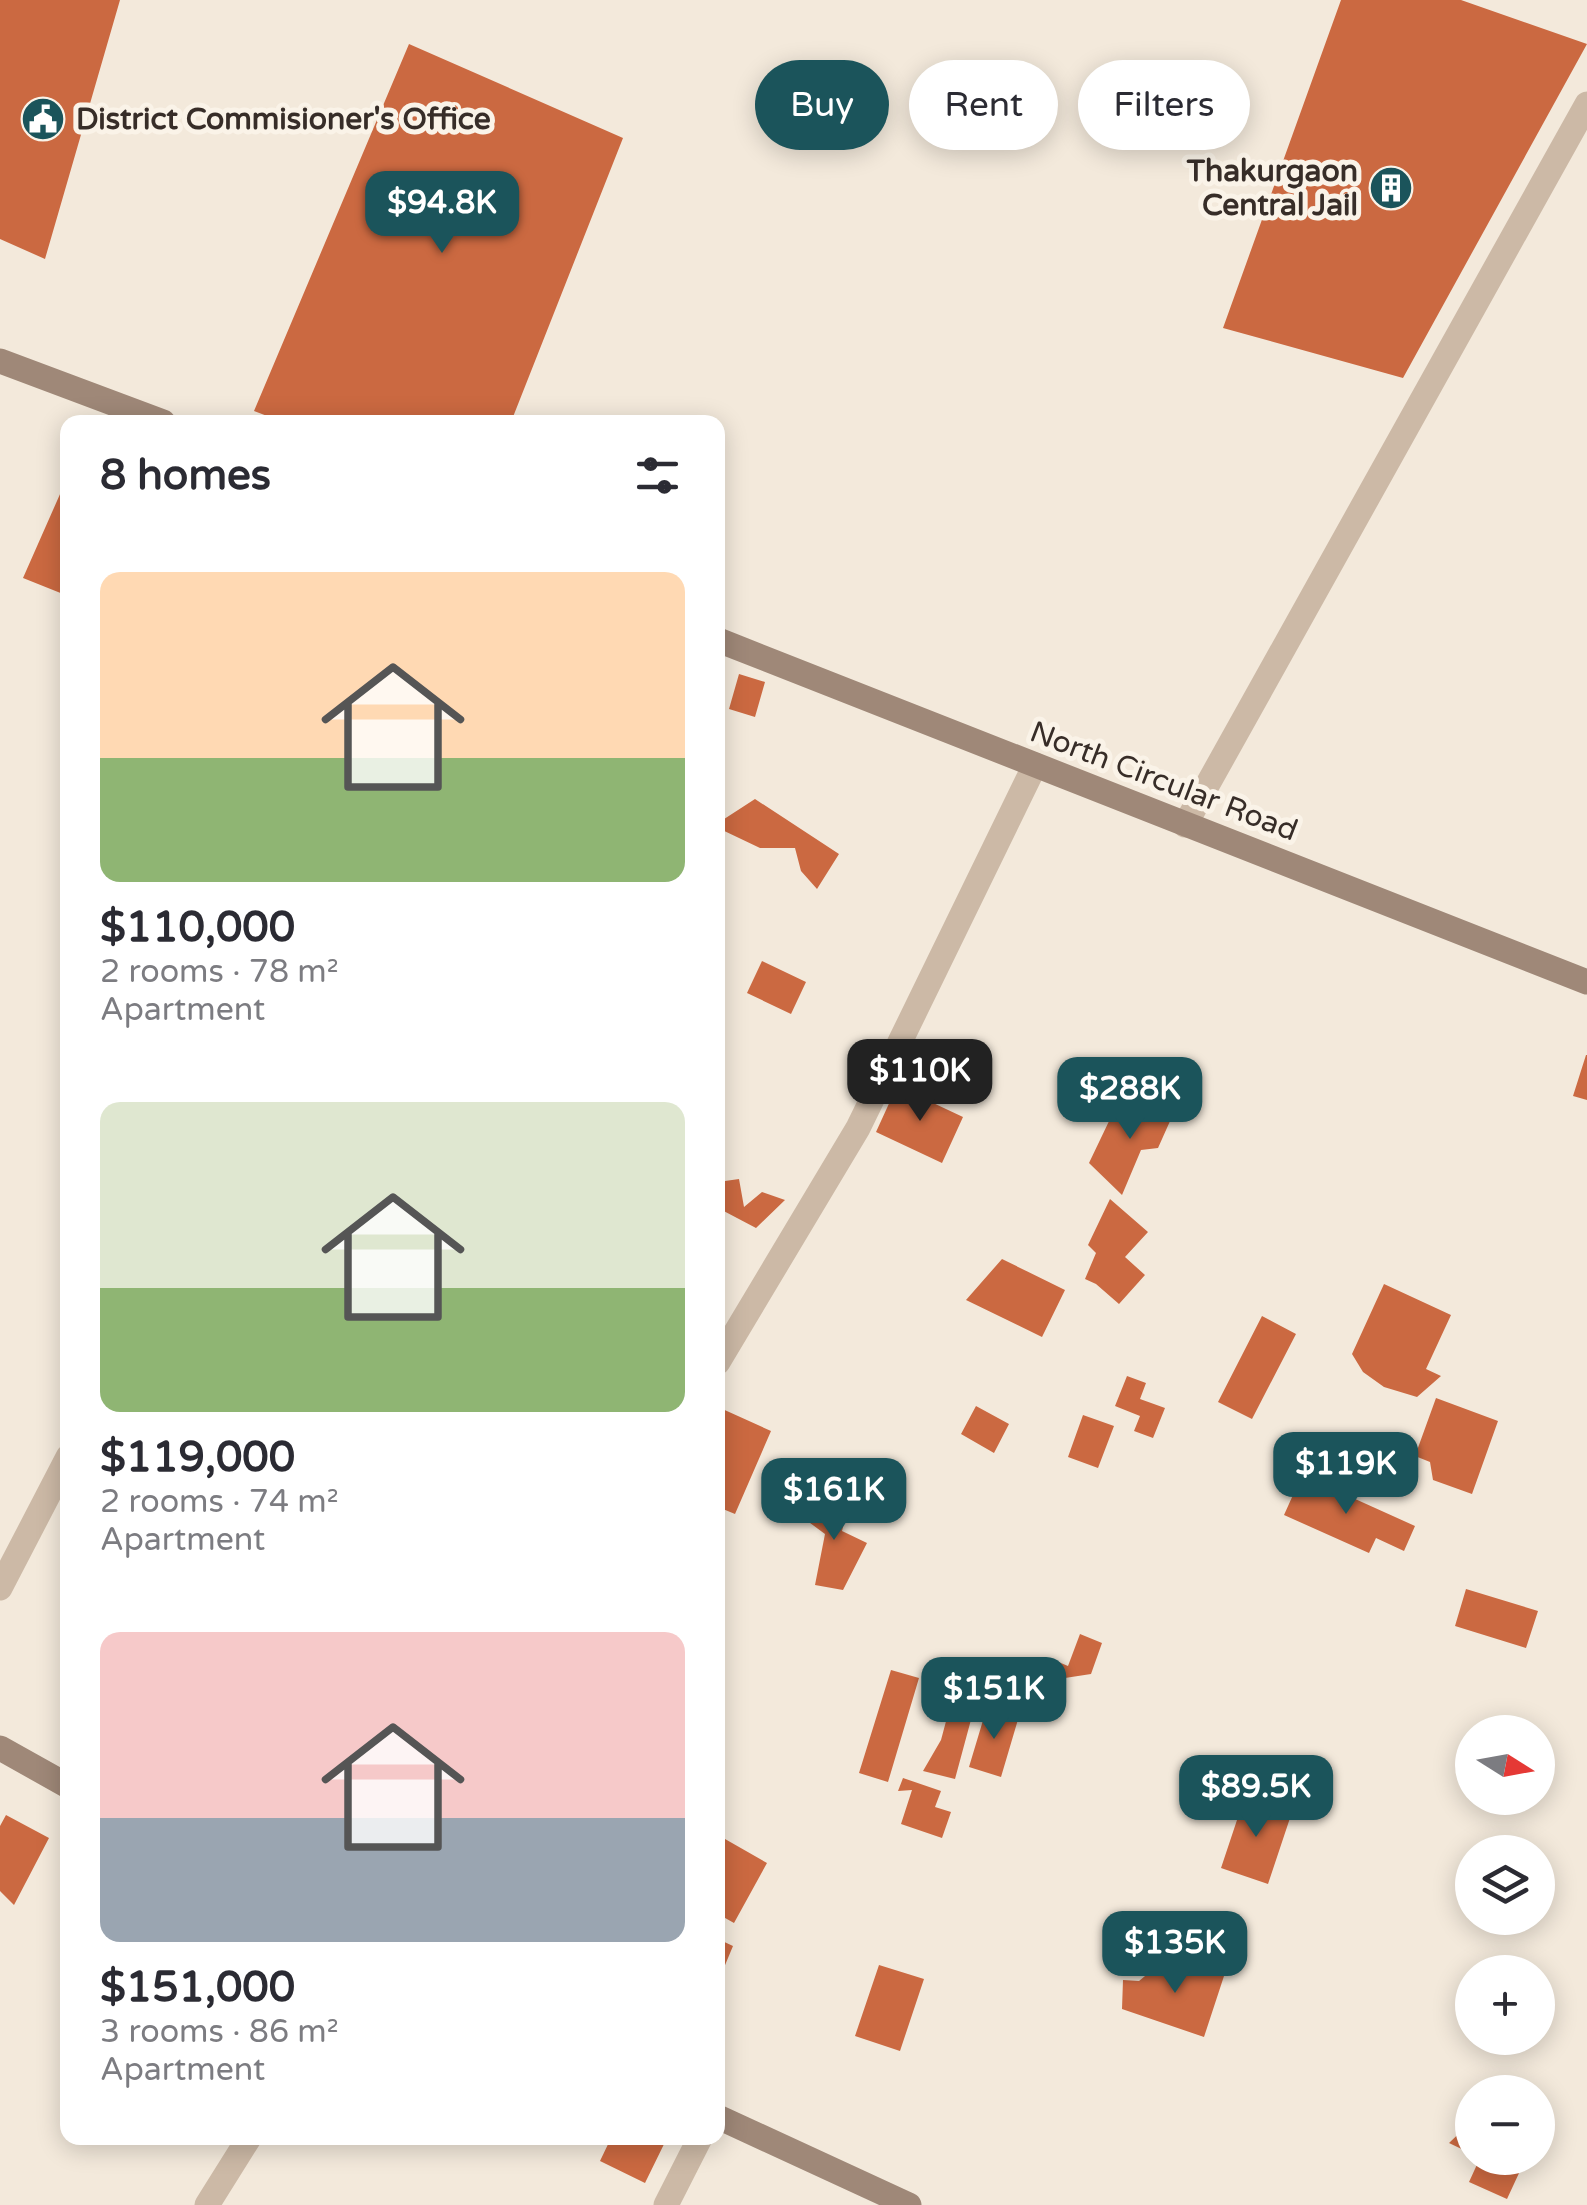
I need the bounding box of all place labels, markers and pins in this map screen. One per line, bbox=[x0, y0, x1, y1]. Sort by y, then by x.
public building icon: District Commisioner's Office bbox=[20, 96, 66, 142]
place label: District Commisioner's Office bbox=[76, 101, 491, 138]
place label: Thakurgaon Central Jail bbox=[1186, 153, 1358, 224]
building icon: Thakurgaon Central Jail bbox=[1368, 165, 1414, 211]
pin: $94.8K bbox=[361, 171, 523, 256]
pin: $110K bbox=[850, 1039, 990, 1124]
pin: $288K bbox=[1060, 1057, 1200, 1142]
pin: $119K bbox=[1276, 1432, 1416, 1517]
pin: $161K bbox=[764, 1458, 904, 1543]
pin: $151K bbox=[924, 1657, 1064, 1742]
pin: $89.5K bbox=[1175, 1755, 1337, 1840]
pin: $135K bbox=[1105, 1911, 1245, 1996]

